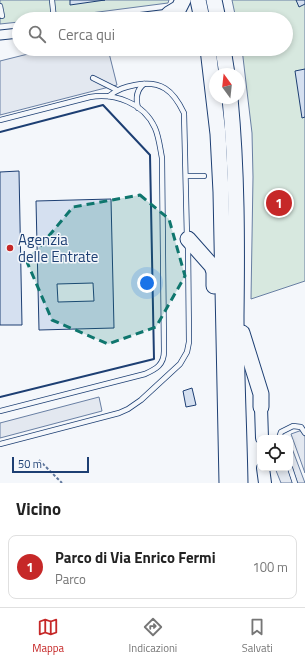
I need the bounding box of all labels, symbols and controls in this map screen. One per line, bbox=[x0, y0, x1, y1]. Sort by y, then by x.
search box bbox=[12, 12, 293, 56]
icon: search bbox=[26, 23, 48, 45]
text: Cerca qui bbox=[58, 23, 115, 46]
north arrow bbox=[209, 68, 245, 104]
pin: 1 bbox=[266, 188, 292, 218]
place label: Agenzia delle Entrate bbox=[18, 228, 98, 268]
marker: Agenzia delle Entrate bbox=[5, 243, 15, 253]
your location bbox=[137, 273, 157, 293]
map controls bbox=[257, 435, 293, 471]
button: locate bbox=[257, 435, 293, 471]
scale bar bbox=[12, 455, 89, 474]
text: 50 m bbox=[18, 456, 42, 472]
text: Vicino bbox=[16, 496, 61, 522]
text: Parco di Via Enrico Fermi bbox=[55, 546, 216, 569]
text: 1 bbox=[26, 557, 34, 577]
text: 100 m bbox=[252, 557, 288, 577]
text: Parco bbox=[55, 569, 86, 589]
tab: Mappa bbox=[32, 616, 64, 656]
tab: Indicazioni bbox=[129, 616, 177, 656]
tab: Salvati bbox=[242, 616, 273, 656]

